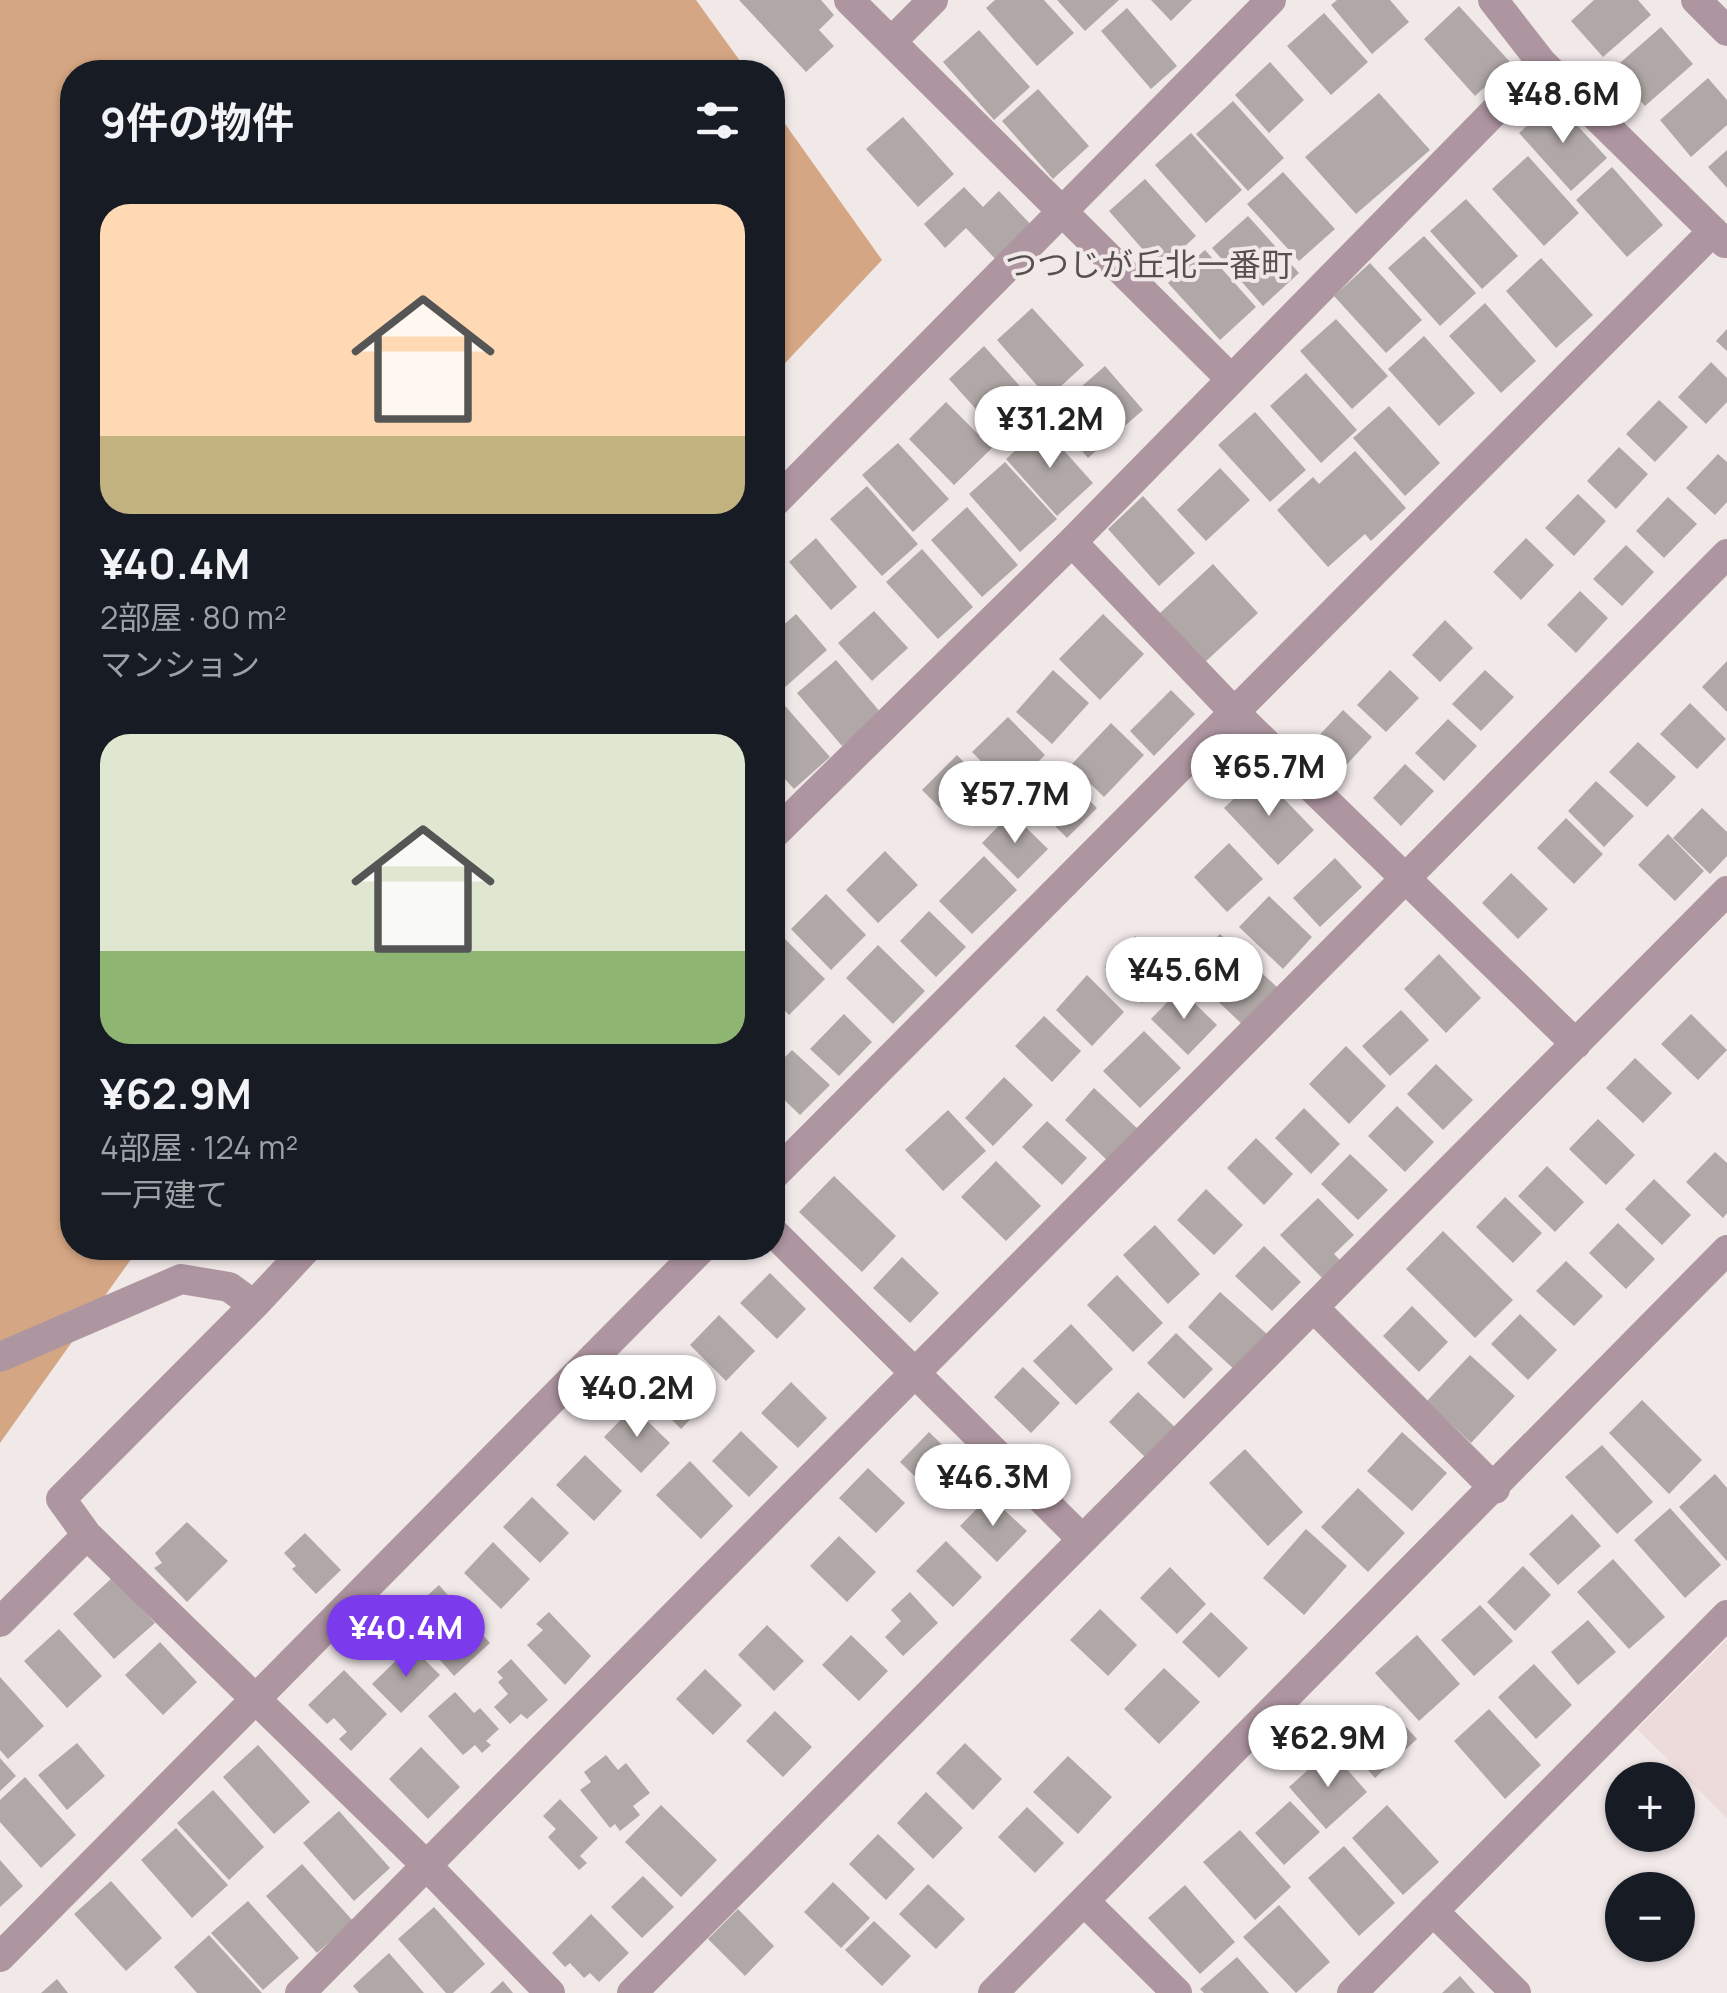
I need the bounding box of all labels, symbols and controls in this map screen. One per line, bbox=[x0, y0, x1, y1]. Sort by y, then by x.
pin: ¥48.6M bbox=[1482, 61, 1644, 146]
text: ¥48.6M bbox=[1506, 71, 1620, 115]
text: 9件の物件 bbox=[100, 93, 294, 151]
icon: filters bbox=[690, 93, 745, 148]
district label: つつじが丘北一番町 bbox=[1005, 242, 1293, 286]
icon: home bbox=[333, 269, 513, 449]
pin: ¥31.2M bbox=[969, 386, 1131, 471]
text: ¥31.2M bbox=[996, 396, 1104, 440]
text: ¥40.4M bbox=[100, 534, 250, 592]
text: 2部屋 · 80 m² bbox=[100, 595, 287, 639]
text: マンション bbox=[100, 642, 260, 686]
pin: ¥65.7M bbox=[1188, 734, 1350, 819]
text: ¥65.7M bbox=[1213, 744, 1325, 788]
pin: ¥57.7M bbox=[934, 761, 1096, 846]
text: ¥57.7M bbox=[960, 771, 1070, 815]
icon: home bbox=[333, 799, 513, 979]
pin: ¥45.6M bbox=[1103, 937, 1265, 1022]
text: ¥45.6M bbox=[1128, 947, 1240, 991]
text: ¥62.9M bbox=[100, 1064, 252, 1122]
text: 4部屋 · 124 m² bbox=[100, 1125, 298, 1169]
text: 一戸建て bbox=[100, 1172, 228, 1216]
pin: ¥40.2M bbox=[556, 1355, 718, 1440]
text: ¥40.2M bbox=[580, 1365, 694, 1409]
pin: ¥46.3M bbox=[912, 1444, 1074, 1529]
text: ¥46.3M bbox=[937, 1454, 1049, 1498]
pin: ¥40.4M bbox=[325, 1595, 487, 1680]
text: ¥40.4M bbox=[349, 1605, 463, 1649]
pin: ¥62.9M bbox=[1247, 1705, 1409, 1790]
text: ¥62.9M bbox=[1270, 1715, 1386, 1759]
map controls bbox=[1605, 1762, 1695, 1962]
button: + bbox=[1605, 1762, 1695, 1852]
button: − bbox=[1605, 1872, 1695, 1962]

